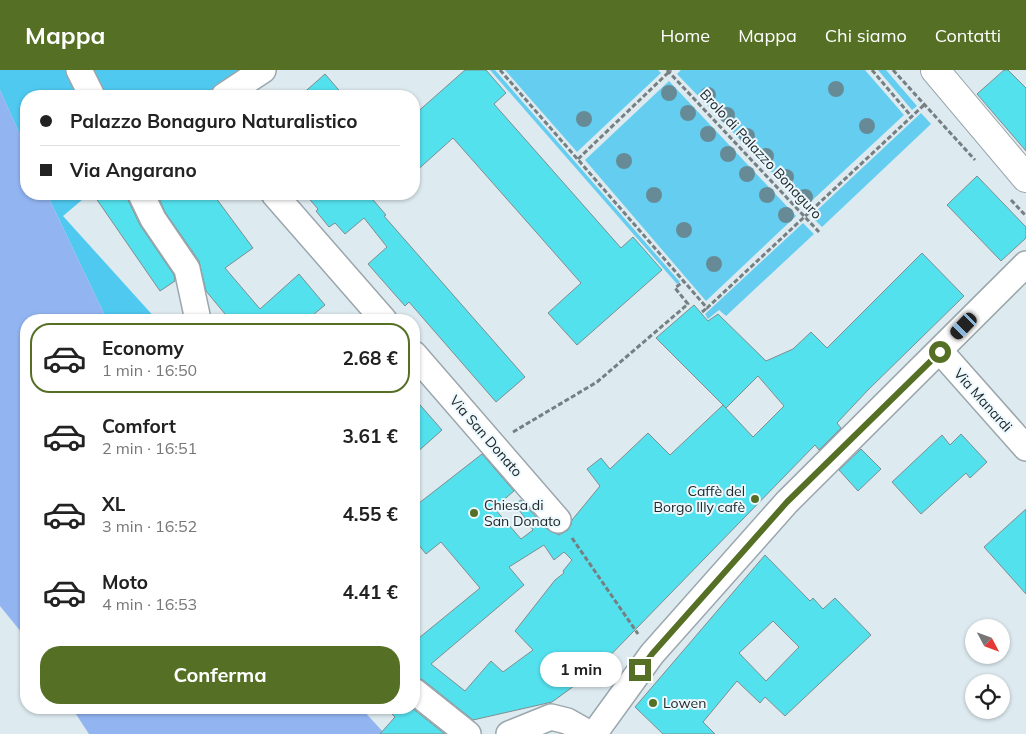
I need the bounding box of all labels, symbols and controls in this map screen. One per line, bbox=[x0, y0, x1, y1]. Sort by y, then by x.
text: Mappa bbox=[25, 20, 105, 50]
text: Home bbox=[660, 24, 710, 47]
text: Mappa bbox=[738, 24, 797, 47]
text: Chi siamo bbox=[825, 24, 907, 47]
text: Contatti bbox=[935, 24, 1001, 47]
street label: Brolo di Palazzo Bonaguro bbox=[696, 85, 826, 223]
text: Palazzo Bonaguro Naturalistico bbox=[70, 109, 357, 133]
text: Via Angarano bbox=[70, 158, 197, 182]
car bbox=[948, 310, 979, 342]
icon: car bbox=[42, 336, 87, 381]
text: Economy bbox=[102, 336, 184, 360]
route start bbox=[929, 341, 951, 363]
text: 2.68 € bbox=[342, 346, 398, 370]
text: 1 min · 16:50 bbox=[102, 360, 197, 380]
street label: Via Manardi bbox=[950, 365, 1016, 435]
street label: Via San Donato bbox=[446, 392, 526, 480]
icon: car bbox=[42, 414, 87, 459]
text: Comfort bbox=[102, 414, 176, 438]
text: 3.61 € bbox=[342, 424, 398, 448]
text: 2 min · 16:51 bbox=[102, 438, 197, 458]
place label: Caffè del Borgo Illy cafè bbox=[654, 482, 745, 516]
icon: car bbox=[42, 492, 87, 537]
text: XL bbox=[102, 492, 125, 516]
marker: Caffè del Borgo Illy cafè bbox=[749, 493, 761, 505]
place label: Chiesa di San Donato bbox=[484, 496, 561, 530]
text: 4.55 € bbox=[342, 502, 398, 526]
marker: Chiesa di San Donato bbox=[468, 507, 480, 519]
text: 3 min · 16:52 bbox=[102, 516, 197, 536]
icon: car bbox=[42, 570, 87, 615]
text: Moto bbox=[102, 570, 148, 594]
text: 4.41 € bbox=[342, 580, 398, 604]
text: 4 min · 16:53 bbox=[102, 594, 197, 614]
north arrow bbox=[965, 619, 1010, 664]
map controls bbox=[965, 619, 1010, 719]
button: Conferma bbox=[40, 646, 400, 704]
callout: 1 min bbox=[540, 652, 622, 688]
text: 1 min bbox=[560, 659, 602, 679]
route end bbox=[629, 659, 651, 681]
button: locate bbox=[965, 674, 1010, 719]
place label: Lowen bbox=[663, 694, 706, 712]
marker: Lowen bbox=[647, 697, 659, 709]

